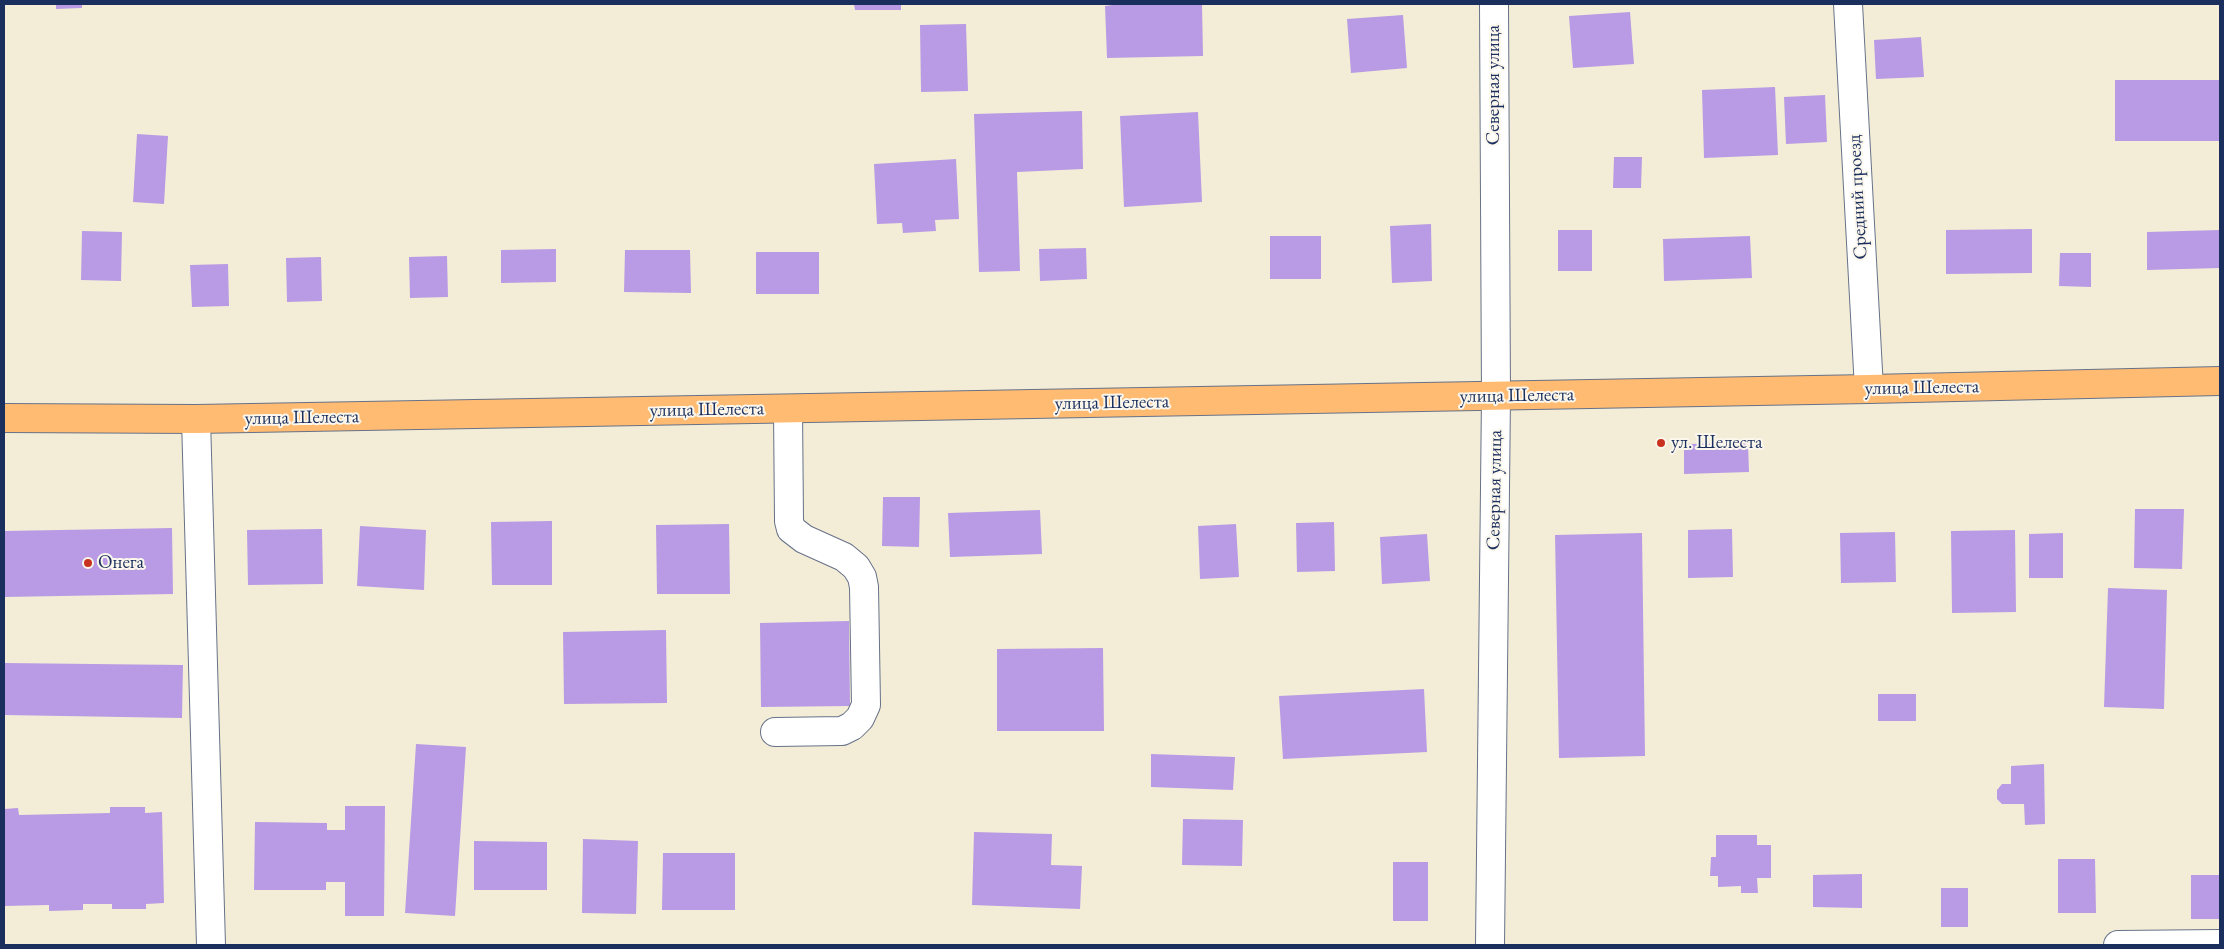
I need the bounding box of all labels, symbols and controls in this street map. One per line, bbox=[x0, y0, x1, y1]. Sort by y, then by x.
street label: Северная улица bbox=[1483, 25, 1505, 145]
street label: Средний проезд bbox=[1843, 134, 1873, 260]
street label: улица Шелеста bbox=[1864, 376, 1980, 400]
street label: улица Шелеста bbox=[1459, 384, 1575, 408]
street label: улица Шелеста bbox=[1054, 391, 1170, 415]
street label: улица Шелеста bbox=[649, 398, 765, 422]
street label: улица Шелеста bbox=[244, 406, 360, 430]
street label: Северная улица bbox=[1483, 430, 1507, 550]
place label: ул. Шелеста bbox=[1671, 432, 1763, 454]
marker: ул. Шелеста bbox=[1655, 437, 1667, 449]
place label: Онега bbox=[98, 552, 144, 574]
marker: Онега bbox=[82, 557, 94, 569]

